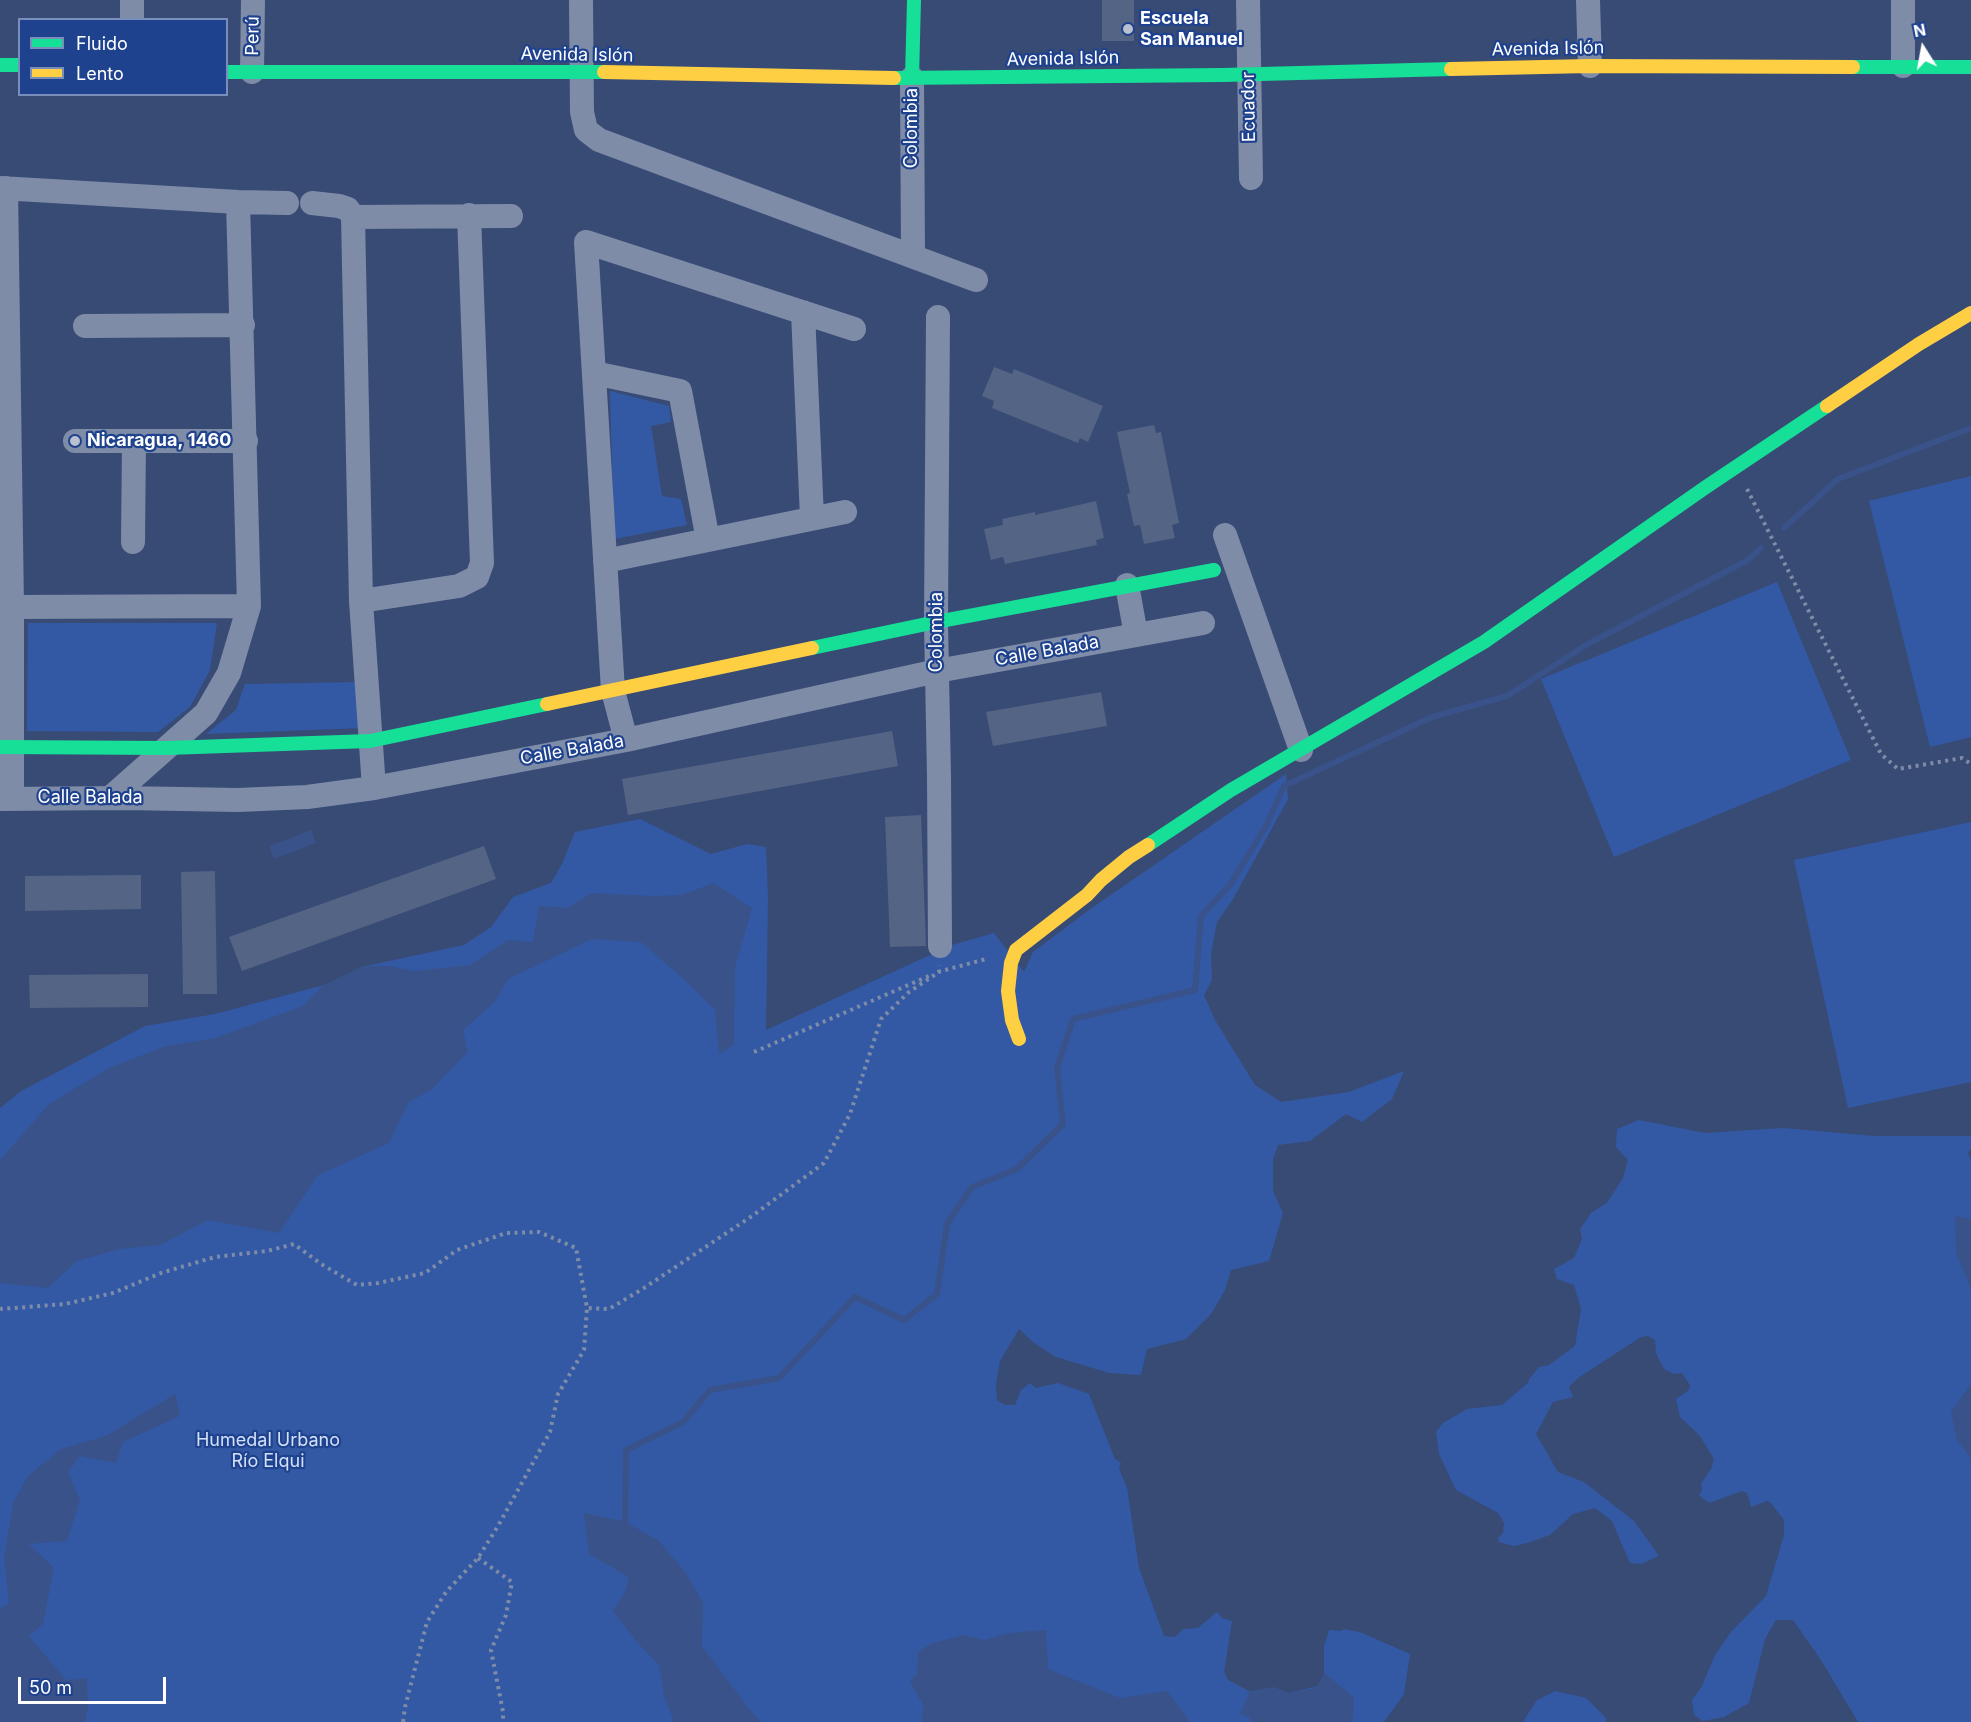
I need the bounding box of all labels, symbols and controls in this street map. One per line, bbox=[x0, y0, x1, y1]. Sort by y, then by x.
place label: Escuela San Manuel bbox=[1140, 8, 1243, 50]
street label: Perú bbox=[242, 16, 264, 56]
legend bbox=[18, 18, 228, 96]
north arrow bbox=[1893, 18, 1953, 78]
text: N bbox=[1912, 19, 1927, 41]
marker: Escuela San Manuel bbox=[1121, 22, 1135, 36]
text: Fluido bbox=[76, 33, 128, 54]
street label: Avenida Islón bbox=[1491, 37, 1605, 61]
street label: Avenida Islón bbox=[520, 43, 634, 67]
street label: Avenida Islón bbox=[1006, 47, 1120, 71]
text: Lento bbox=[76, 63, 124, 84]
street label: Ecuador bbox=[1238, 72, 1260, 142]
street label: Colombia bbox=[901, 88, 923, 168]
place label: Nicaragua, 1460 bbox=[87, 430, 231, 452]
marker: Nicaragua, 1460 bbox=[68, 434, 82, 448]
street label: Colombia bbox=[926, 592, 948, 672]
street label: Calle Balada bbox=[993, 631, 1101, 671]
street label: Calle Balada bbox=[518, 730, 626, 770]
street label: Calle Balada bbox=[37, 787, 143, 809]
park label: Humedal Urbano Río Elqui bbox=[196, 1430, 340, 1472]
scale bar bbox=[21, 1665, 170, 1703]
text: 50 m bbox=[29, 1677, 72, 1698]

